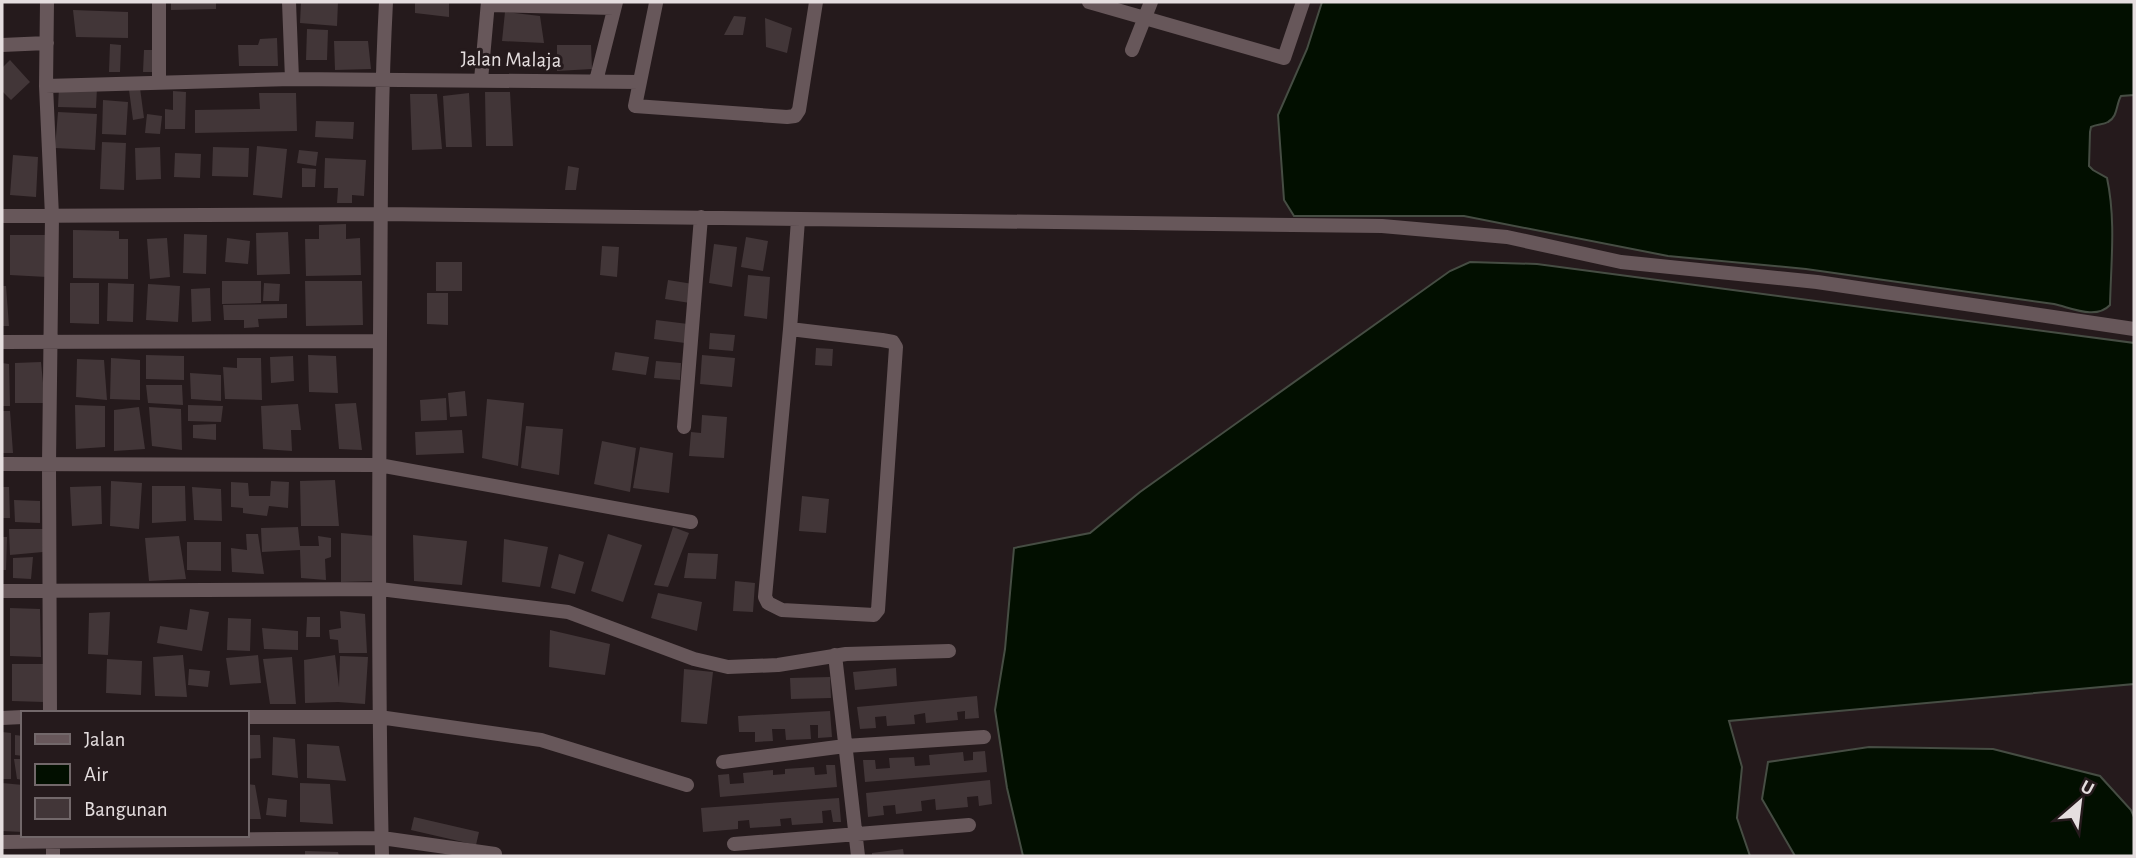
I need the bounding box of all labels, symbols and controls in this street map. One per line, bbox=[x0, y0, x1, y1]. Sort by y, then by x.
street label: Jalan Malaja bbox=[460, 48, 562, 71]
legend bbox=[21, 711, 248, 837]
text: Jalan bbox=[84, 729, 125, 750]
text: Air bbox=[84, 764, 108, 785]
north arrow bbox=[2045, 767, 2115, 837]
text: U bbox=[2077, 777, 2097, 800]
text: Bangunan bbox=[84, 799, 168, 820]

